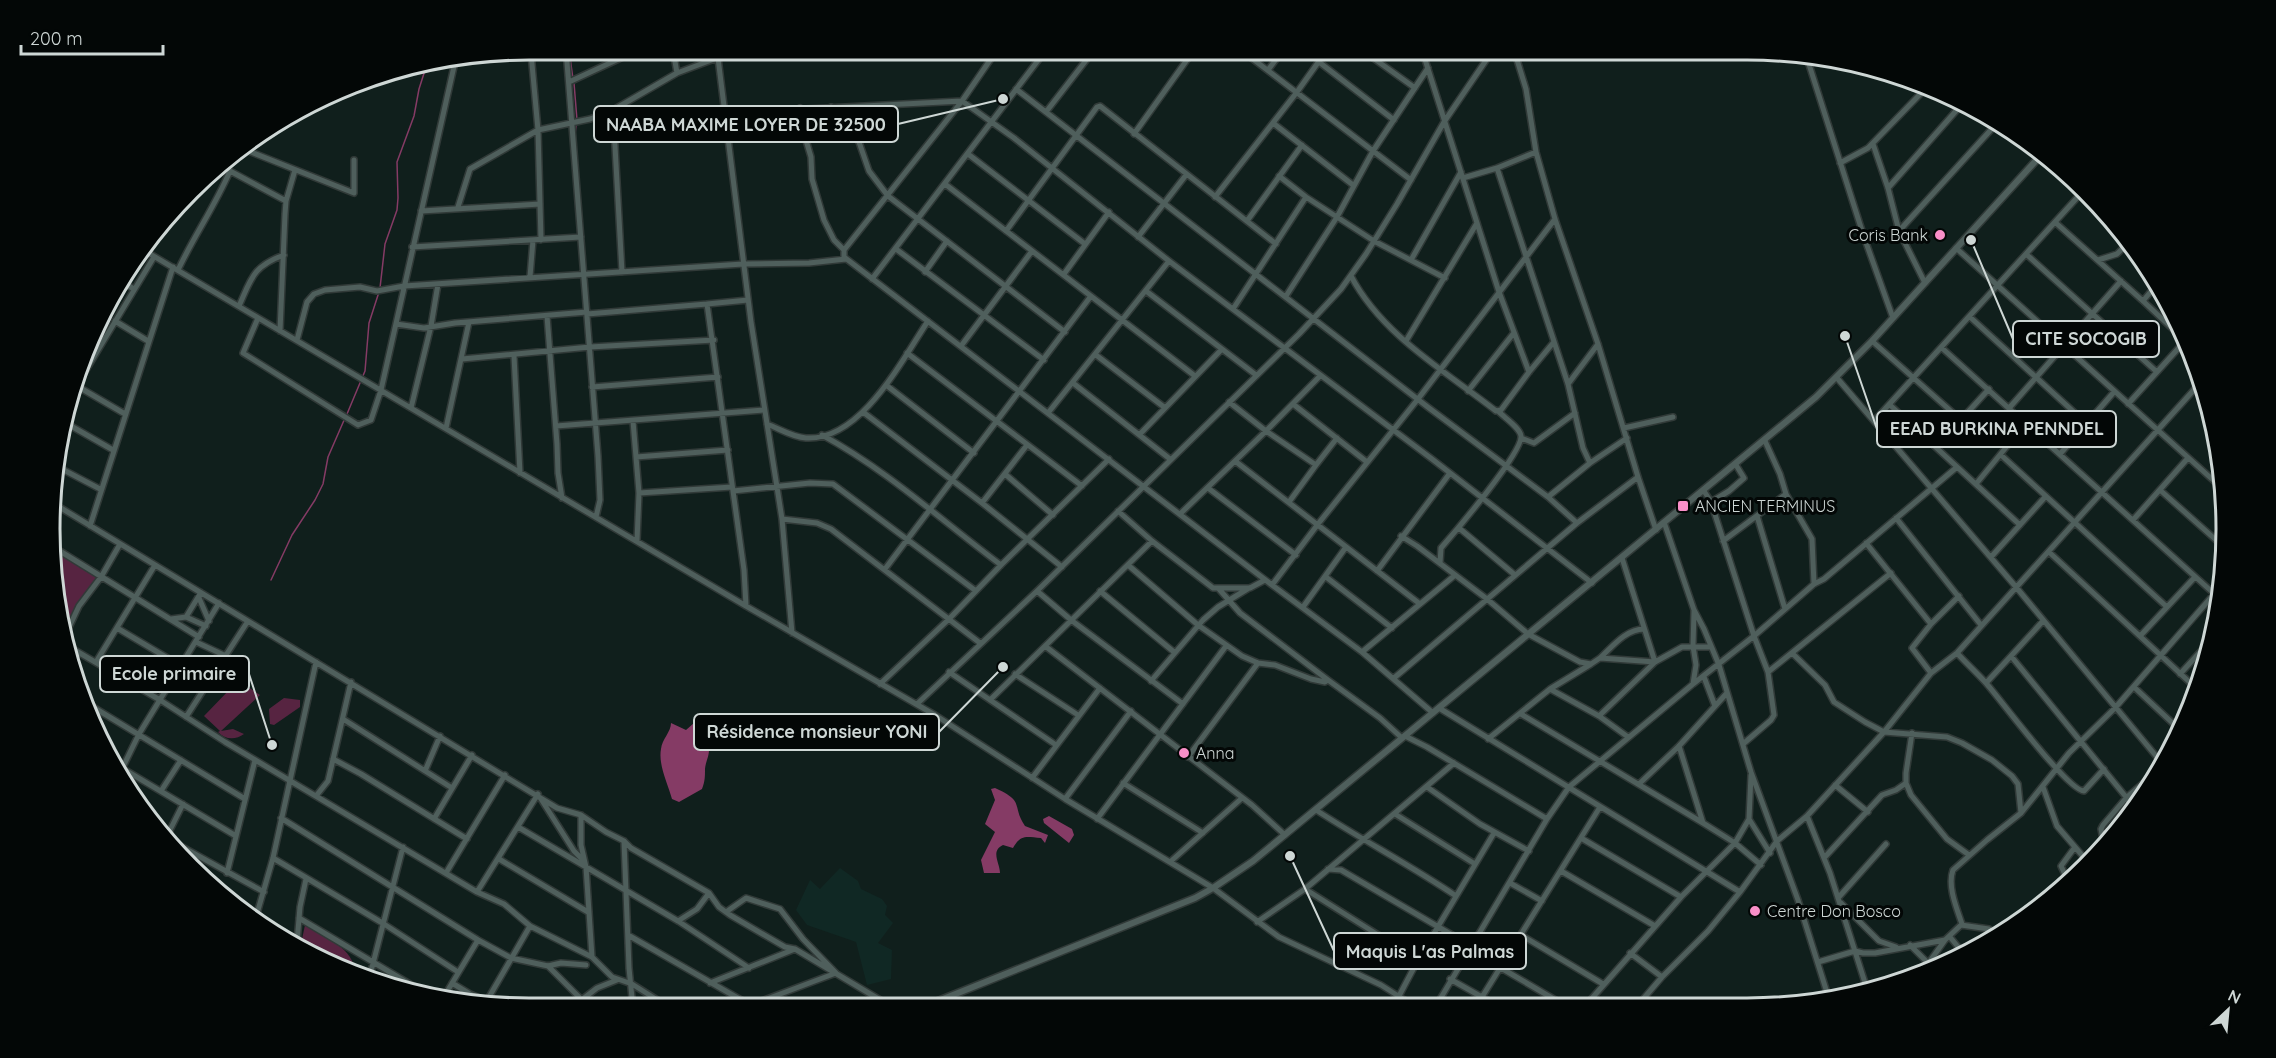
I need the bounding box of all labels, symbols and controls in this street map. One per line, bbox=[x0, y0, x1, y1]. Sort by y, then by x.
scale bar bbox=[21, 18, 164, 56]
text: 200 m bbox=[30, 27, 83, 50]
callout: NAABA MAXIME LOYER DE 32500 bbox=[594, 106, 898, 142]
text: NAABA MAXIME LOYER DE 32500 bbox=[606, 113, 886, 136]
place label: Coris Bank bbox=[1849, 225, 1928, 245]
marker: Coris Bank bbox=[1933, 228, 1947, 242]
callout: CITE SOCOGIB bbox=[2013, 321, 2159, 357]
text: CITE SOCOGIB bbox=[2025, 327, 2147, 350]
callout: EEAD BURKINA PENNDEL bbox=[1877, 411, 2116, 447]
text: EEAD BURKINA PENNDEL bbox=[1890, 417, 2104, 440]
place label: ANCIEN TERMINUS bbox=[1695, 496, 1835, 516]
marker: ANCIEN TERMINUS bbox=[1676, 499, 1690, 513]
callout: Ecole primaire bbox=[100, 656, 249, 692]
text: Ecole primaire bbox=[112, 662, 236, 685]
callout: Résidence monsieur YONI bbox=[694, 714, 939, 750]
text: Résidence monsieur YONI bbox=[706, 720, 928, 743]
place label: Anna bbox=[1196, 743, 1235, 763]
marker: Anna bbox=[1177, 746, 1191, 760]
place label: Centre Don Bosco bbox=[1767, 901, 1901, 921]
marker: Centre Don Bosco bbox=[1748, 904, 1762, 918]
callout: Maquis L'as Palmas bbox=[1334, 933, 1526, 969]
text: Maquis L'as Palmas bbox=[1346, 940, 1514, 963]
north arrow bbox=[2198, 980, 2258, 1040]
text: N bbox=[2225, 985, 2244, 1008]

